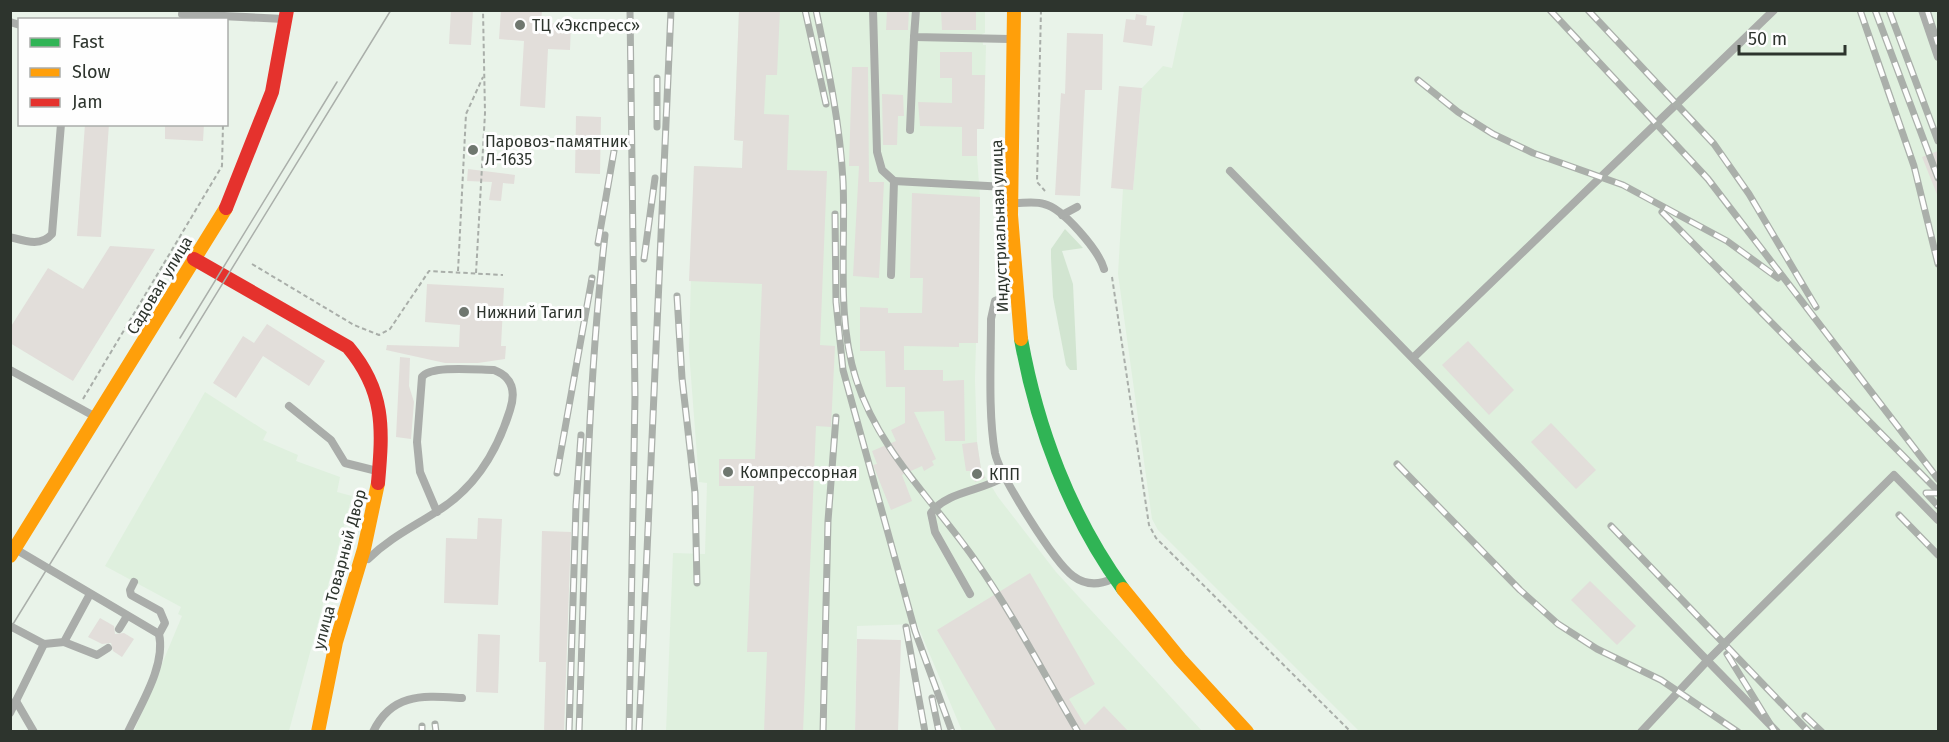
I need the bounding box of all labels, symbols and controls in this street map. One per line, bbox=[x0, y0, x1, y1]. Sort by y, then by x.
place label: ТЦ «Экспресс» bbox=[532, 16, 640, 35]
legend bbox=[18, 18, 228, 126]
marker: ТЦ «Экспресс» bbox=[513, 18, 527, 32]
scale bar bbox=[1739, 18, 1846, 56]
text: 50 m bbox=[1748, 28, 1787, 50]
text: Fast bbox=[72, 31, 105, 53]
text: Slow bbox=[72, 61, 111, 83]
text: Jam bbox=[72, 91, 103, 113]
place label: Паровоз-памятник Л-1635 bbox=[485, 132, 629, 169]
street label: Индустриальная улица bbox=[987, 139, 1012, 313]
marker: Паровоз-памятник Л-1635 bbox=[466, 143, 480, 157]
street label: Садовая улица bbox=[123, 233, 196, 338]
place label: Нижний Тагил bbox=[476, 303, 583, 322]
marker: Нижний Тагил bbox=[457, 305, 471, 319]
place label: Компрессорная bbox=[740, 463, 857, 482]
marker: Компрессорная bbox=[721, 465, 735, 479]
place label: КПП bbox=[989, 465, 1020, 484]
marker: КПП bbox=[970, 467, 984, 481]
street label: улица Товарный Двор bbox=[309, 487, 370, 651]

